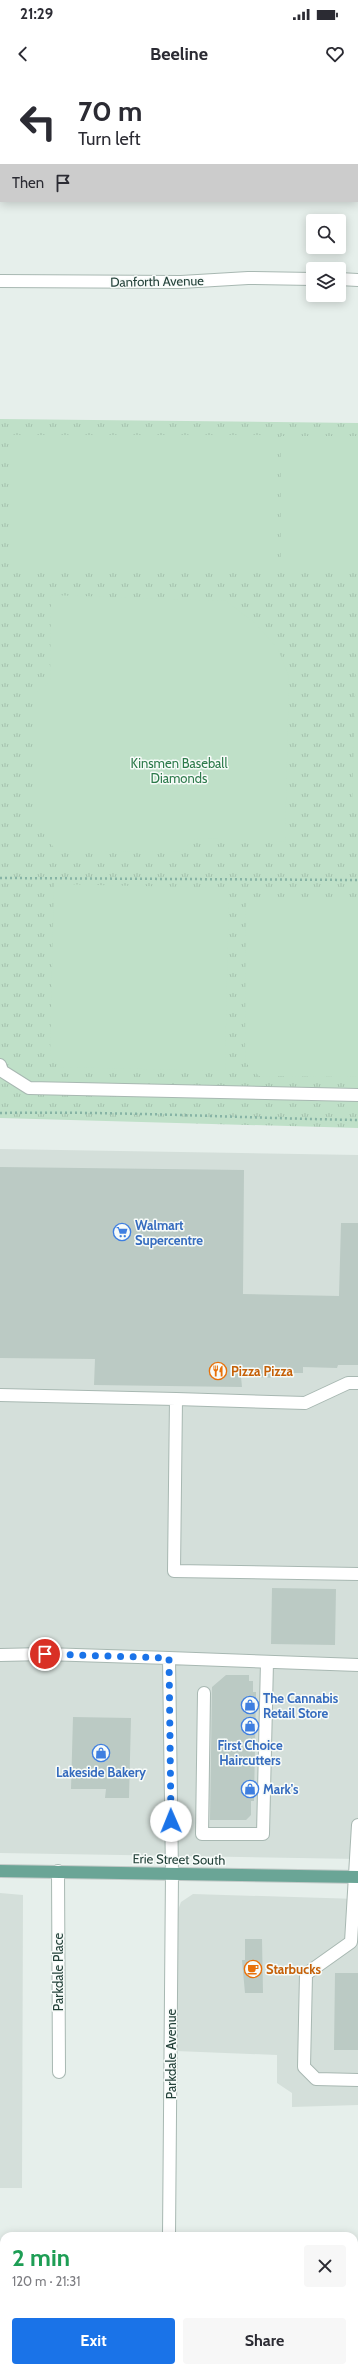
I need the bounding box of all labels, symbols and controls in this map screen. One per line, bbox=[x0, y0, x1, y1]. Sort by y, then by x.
text: 21:29 bbox=[20, 5, 53, 23]
icon: back bbox=[12, 43, 34, 65]
text: Beeline bbox=[150, 43, 208, 65]
icon: heart bbox=[324, 43, 346, 65]
text: 70 m bbox=[78, 94, 142, 128]
icon: left bbox=[12, 96, 64, 148]
text: Turn left bbox=[78, 128, 141, 150]
icon: arrive bbox=[52, 172, 74, 194]
text: Then bbox=[12, 174, 44, 192]
map controls bbox=[306, 214, 346, 302]
button: search bbox=[306, 214, 346, 254]
button: layers bbox=[306, 262, 346, 302]
street label: Danforth Avenue bbox=[110, 272, 204, 290]
park label: Kinsmen Baseball Diamonds bbox=[131, 755, 227, 786]
place label: Walmart Supercentre bbox=[135, 1217, 203, 1248]
supermarket icon: Walmart Supercentre bbox=[112, 1222, 132, 1242]
restaurant icon: Pizza Pizza bbox=[208, 1361, 228, 1381]
place label: Pizza Pizza bbox=[231, 1363, 294, 1379]
pin bbox=[28, 1637, 62, 1671]
icon: arrive bbox=[34, 1643, 56, 1665]
place label: The Cannabis Retail Store bbox=[263, 1690, 339, 1721]
shop icon: The Cannabis Retail Store bbox=[240, 1695, 260, 1715]
shop icon: First Choice Haircutters bbox=[240, 1716, 260, 1736]
place label: First Choice Haircutters bbox=[217, 1737, 283, 1768]
shop icon: Lakeside Bakery bbox=[91, 1743, 111, 1763]
place label: Lakeside Bakery bbox=[56, 1764, 146, 1780]
shop icon: Mark's bbox=[240, 1779, 260, 1799]
place label: Mark's bbox=[263, 1781, 299, 1797]
position arrow bbox=[150, 1800, 192, 1842]
street label: Erie Street South bbox=[132, 1850, 226, 1868]
street label: Parkdale Place bbox=[50, 1932, 66, 2011]
cafe icon: Starbucks bbox=[243, 1959, 263, 1979]
place label: Starbucks bbox=[266, 1961, 321, 1977]
street label: Parkdale Avenue bbox=[163, 2008, 179, 2099]
text: 2 min bbox=[12, 2243, 70, 2272]
button: close bbox=[304, 2245, 346, 2287]
text: 120 m · 21:31 bbox=[12, 2273, 80, 2289]
button: Exit bbox=[12, 2318, 175, 2364]
button: Share bbox=[183, 2318, 346, 2364]

